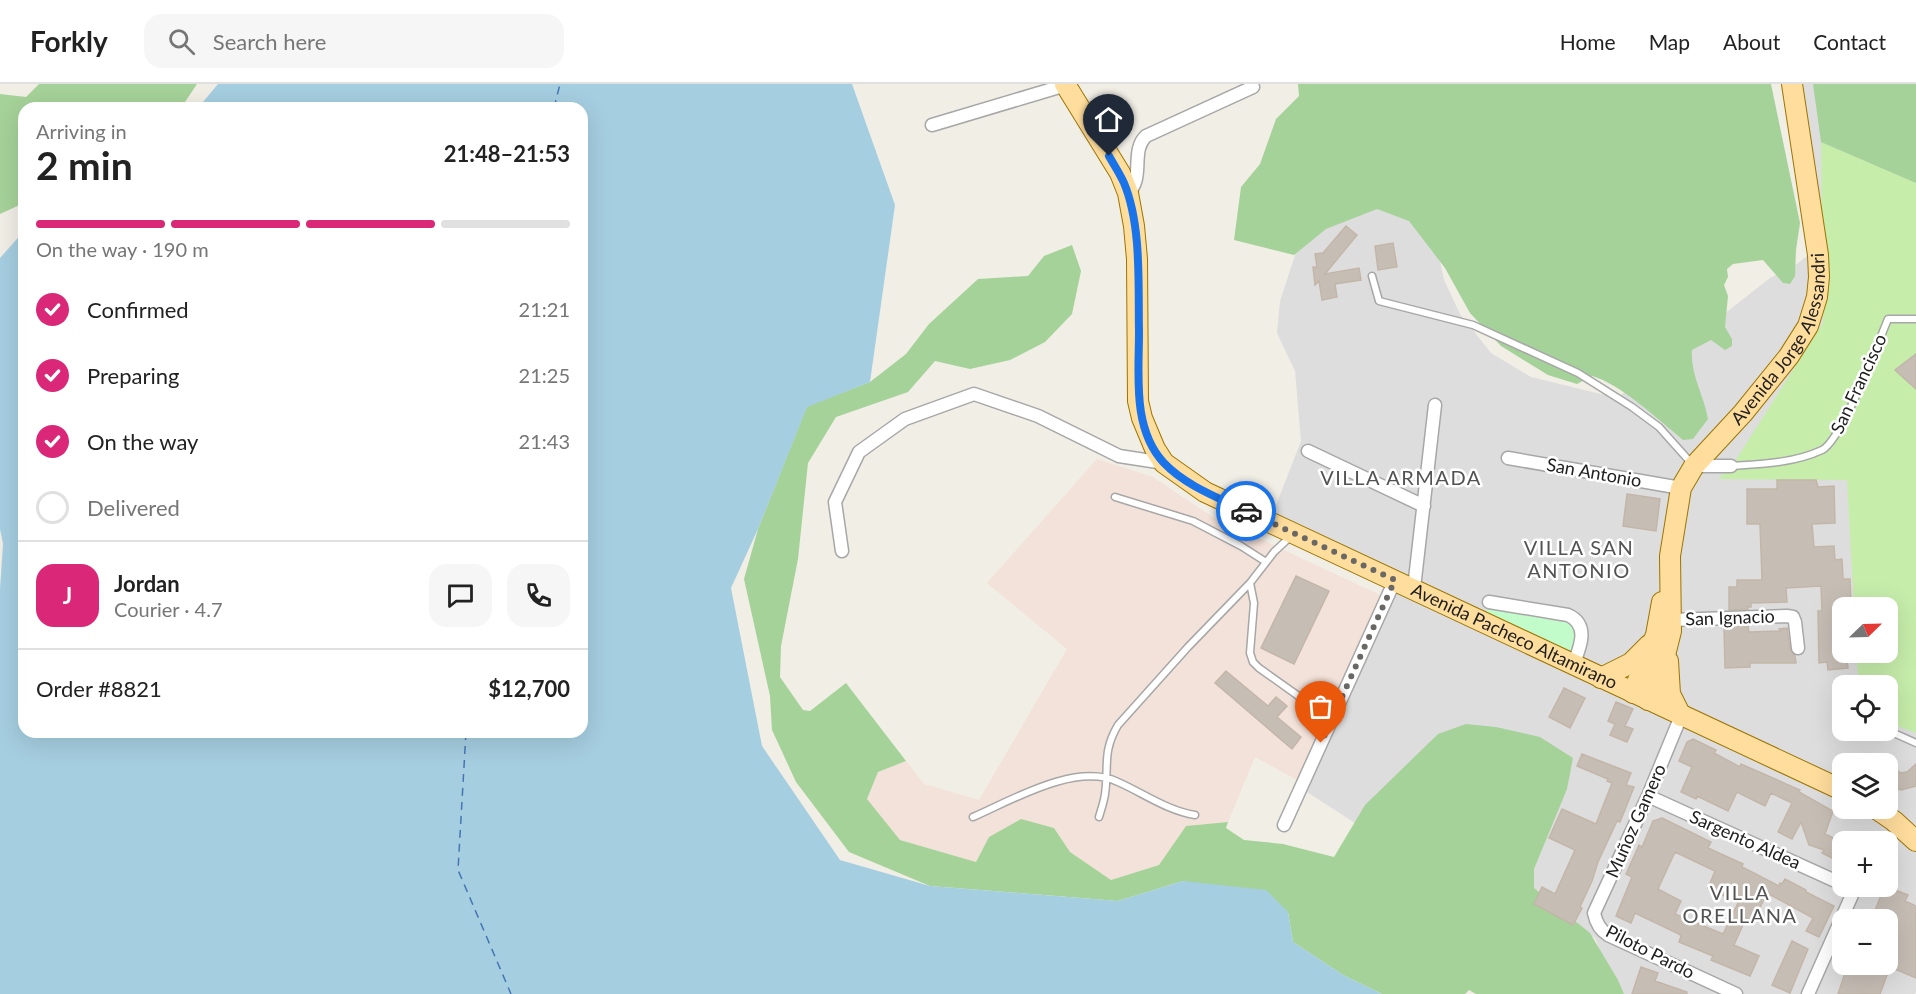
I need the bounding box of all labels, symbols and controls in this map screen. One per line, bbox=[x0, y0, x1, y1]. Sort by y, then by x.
search box bbox=[144, 14, 564, 68]
text: Forkly bbox=[30, 24, 108, 58]
icon: search bbox=[165, 25, 198, 58]
text: Search here bbox=[213, 28, 326, 55]
text: Home bbox=[1560, 29, 1616, 54]
text: Map bbox=[1649, 29, 1690, 54]
text: About bbox=[1723, 29, 1780, 54]
text: Contact bbox=[1813, 29, 1886, 54]
pin bbox=[1083, 94, 1134, 156]
icon: home bbox=[1092, 103, 1125, 136]
text: Arriving in bbox=[36, 119, 127, 143]
text: 21:48–21:53 bbox=[444, 140, 570, 167]
text: 2 min bbox=[36, 142, 133, 188]
text: On the way · 190 m bbox=[36, 237, 209, 261]
street label: Avenida Jorge Alessandri bbox=[1726, 252, 1829, 429]
icon: check bbox=[36, 293, 69, 326]
text: Confirmed bbox=[87, 296, 189, 323]
text: 21:21 bbox=[519, 297, 570, 321]
street label: San Francisco bbox=[1825, 330, 1891, 437]
icon: check bbox=[36, 359, 69, 392]
text: Preparing bbox=[87, 362, 179, 389]
text: 21:25 bbox=[519, 363, 570, 387]
icon: check bbox=[36, 425, 69, 458]
text: On the way bbox=[87, 428, 198, 455]
text: 21:43 bbox=[519, 429, 570, 453]
street label: San Antonio bbox=[1545, 453, 1643, 491]
district label: VILLA ARMADA bbox=[1320, 465, 1482, 489]
courier bbox=[1216, 481, 1276, 541]
text: Delivered bbox=[87, 494, 180, 521]
icon: car bbox=[1230, 495, 1263, 528]
district label: VILLA SAN ANTONIO bbox=[1524, 535, 1634, 582]
button: chat bbox=[429, 564, 492, 627]
button: phone bbox=[507, 564, 570, 627]
text: Jordan bbox=[114, 570, 180, 597]
street label: Avenida Pacheco Altamirano bbox=[1408, 578, 1621, 693]
text: J bbox=[63, 582, 72, 609]
text: Courier · 4.7 bbox=[114, 597, 223, 621]
north arrow bbox=[1832, 597, 1898, 663]
map controls bbox=[1832, 597, 1898, 975]
street label: San Ignacio bbox=[1685, 604, 1775, 630]
text: Order #8821 bbox=[36, 675, 162, 702]
text: $12,700 bbox=[488, 675, 570, 702]
button: locate bbox=[1832, 675, 1898, 741]
pin bbox=[1295, 681, 1346, 743]
icon: bag bbox=[1304, 690, 1337, 723]
button: layers bbox=[1832, 753, 1898, 819]
street label: Muñoz Gamero bbox=[1600, 760, 1670, 881]
street label: Sargento Aldea bbox=[1687, 805, 1804, 873]
button: + bbox=[1832, 831, 1898, 897]
district label: VILLA ORELLANA bbox=[1683, 880, 1797, 927]
button: − bbox=[1832, 909, 1898, 975]
street label: Piloto Pardo bbox=[1602, 919, 1698, 983]

